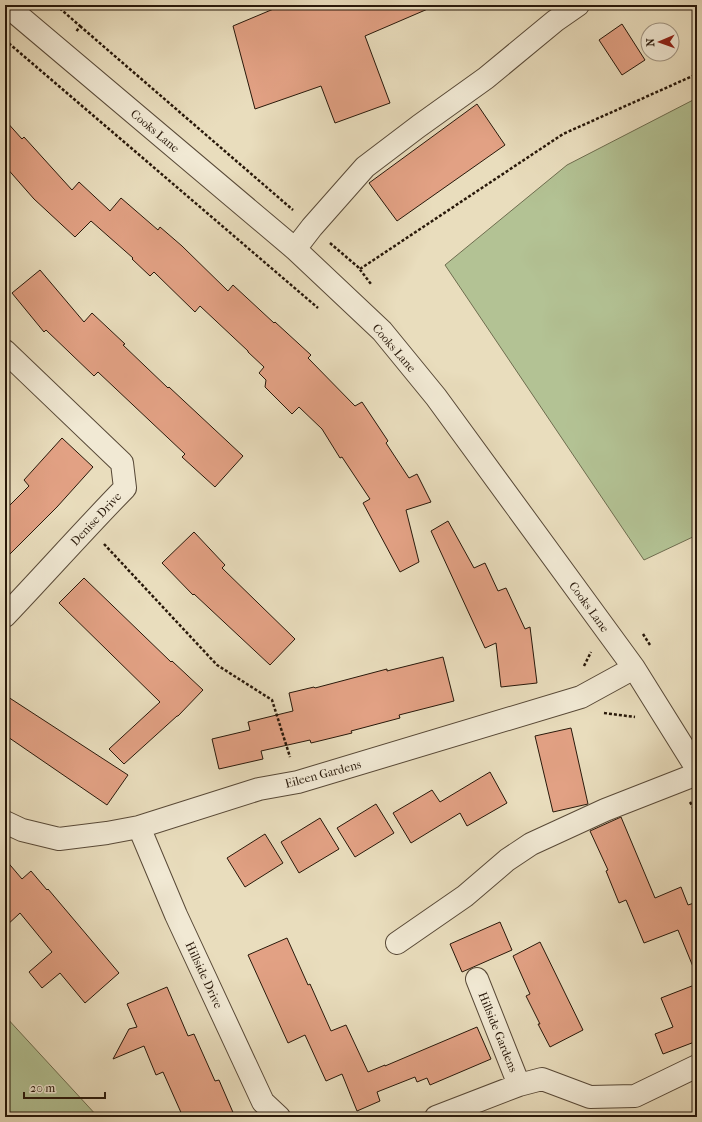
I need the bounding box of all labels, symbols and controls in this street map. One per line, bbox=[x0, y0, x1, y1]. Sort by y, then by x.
north arrow bbox=[640, 22, 680, 62]
text: N bbox=[644, 37, 657, 47]
street label: Cooks Lane bbox=[128, 107, 182, 155]
street label: Cooks Lane bbox=[369, 321, 419, 375]
street label: Denise Drive bbox=[68, 489, 124, 549]
street label: Cooks Lane bbox=[566, 579, 612, 635]
street label: Eileen Gardens bbox=[283, 757, 363, 791]
street label: Hillside Drive bbox=[182, 939, 226, 1011]
street label: Hillside Gardens bbox=[475, 990, 521, 1075]
scale bar bbox=[24, 1074, 105, 1100]
text: 20 m bbox=[30, 1081, 55, 1095]

